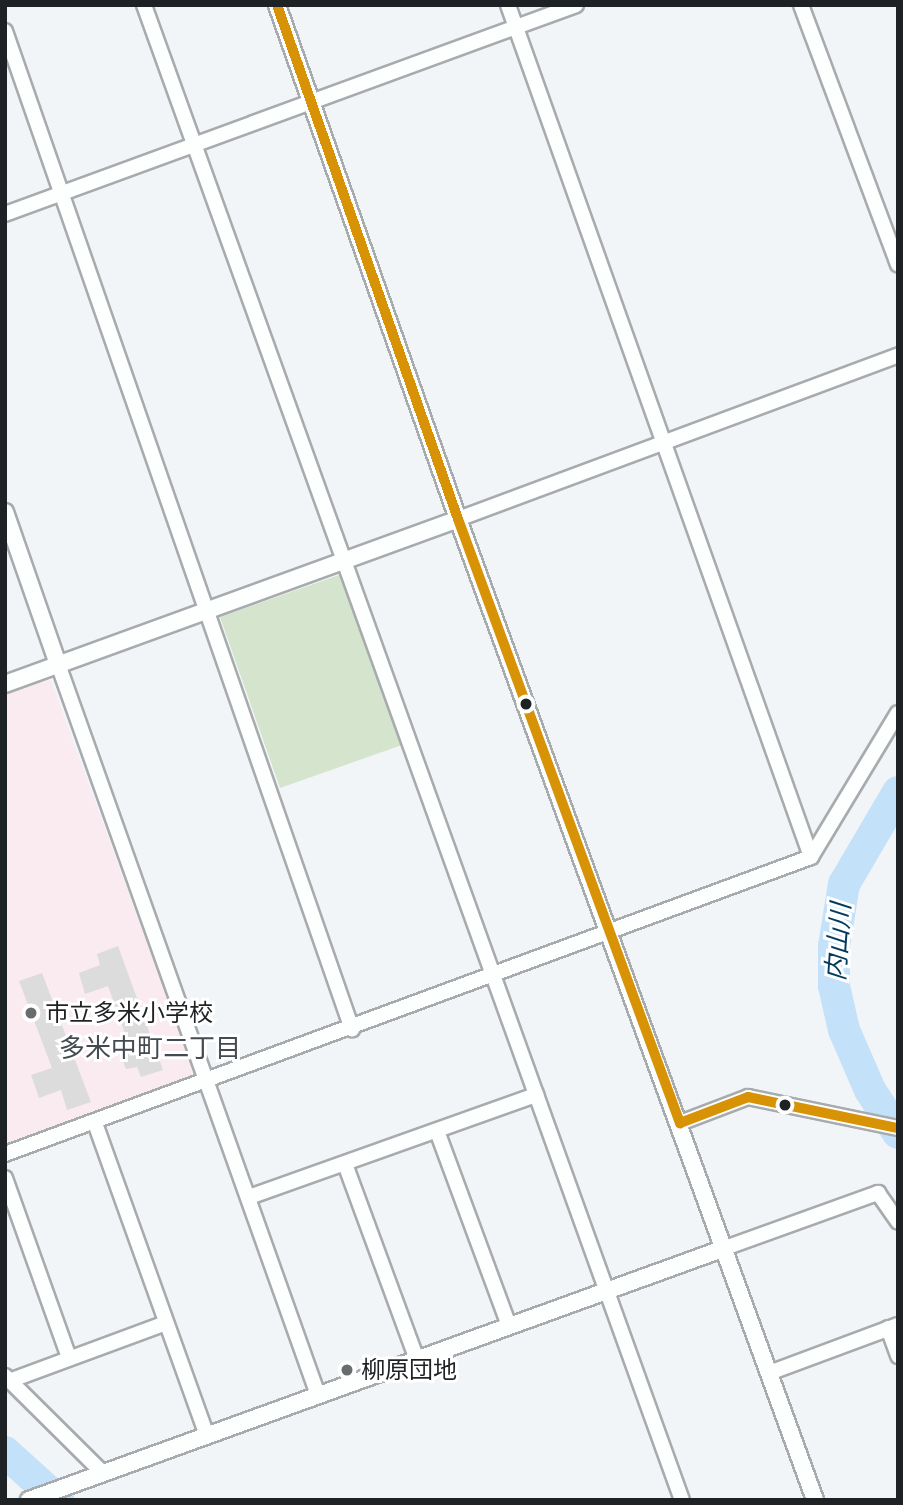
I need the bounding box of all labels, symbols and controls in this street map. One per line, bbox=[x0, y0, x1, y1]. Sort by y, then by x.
unlabelled marker bbox=[519, 697, 533, 711]
water label: 内山川 bbox=[821, 902, 857, 982]
place label: 市立多米小学校 bbox=[45, 999, 213, 1027]
marker: 市立多米小学校 bbox=[23, 1005, 39, 1021]
district label: 多米中町二丁目 bbox=[59, 1033, 241, 1065]
unlabelled marker bbox=[778, 1098, 792, 1112]
place label: 柳原団地 bbox=[361, 1356, 457, 1384]
marker: 柳原団地 bbox=[339, 1362, 355, 1378]

